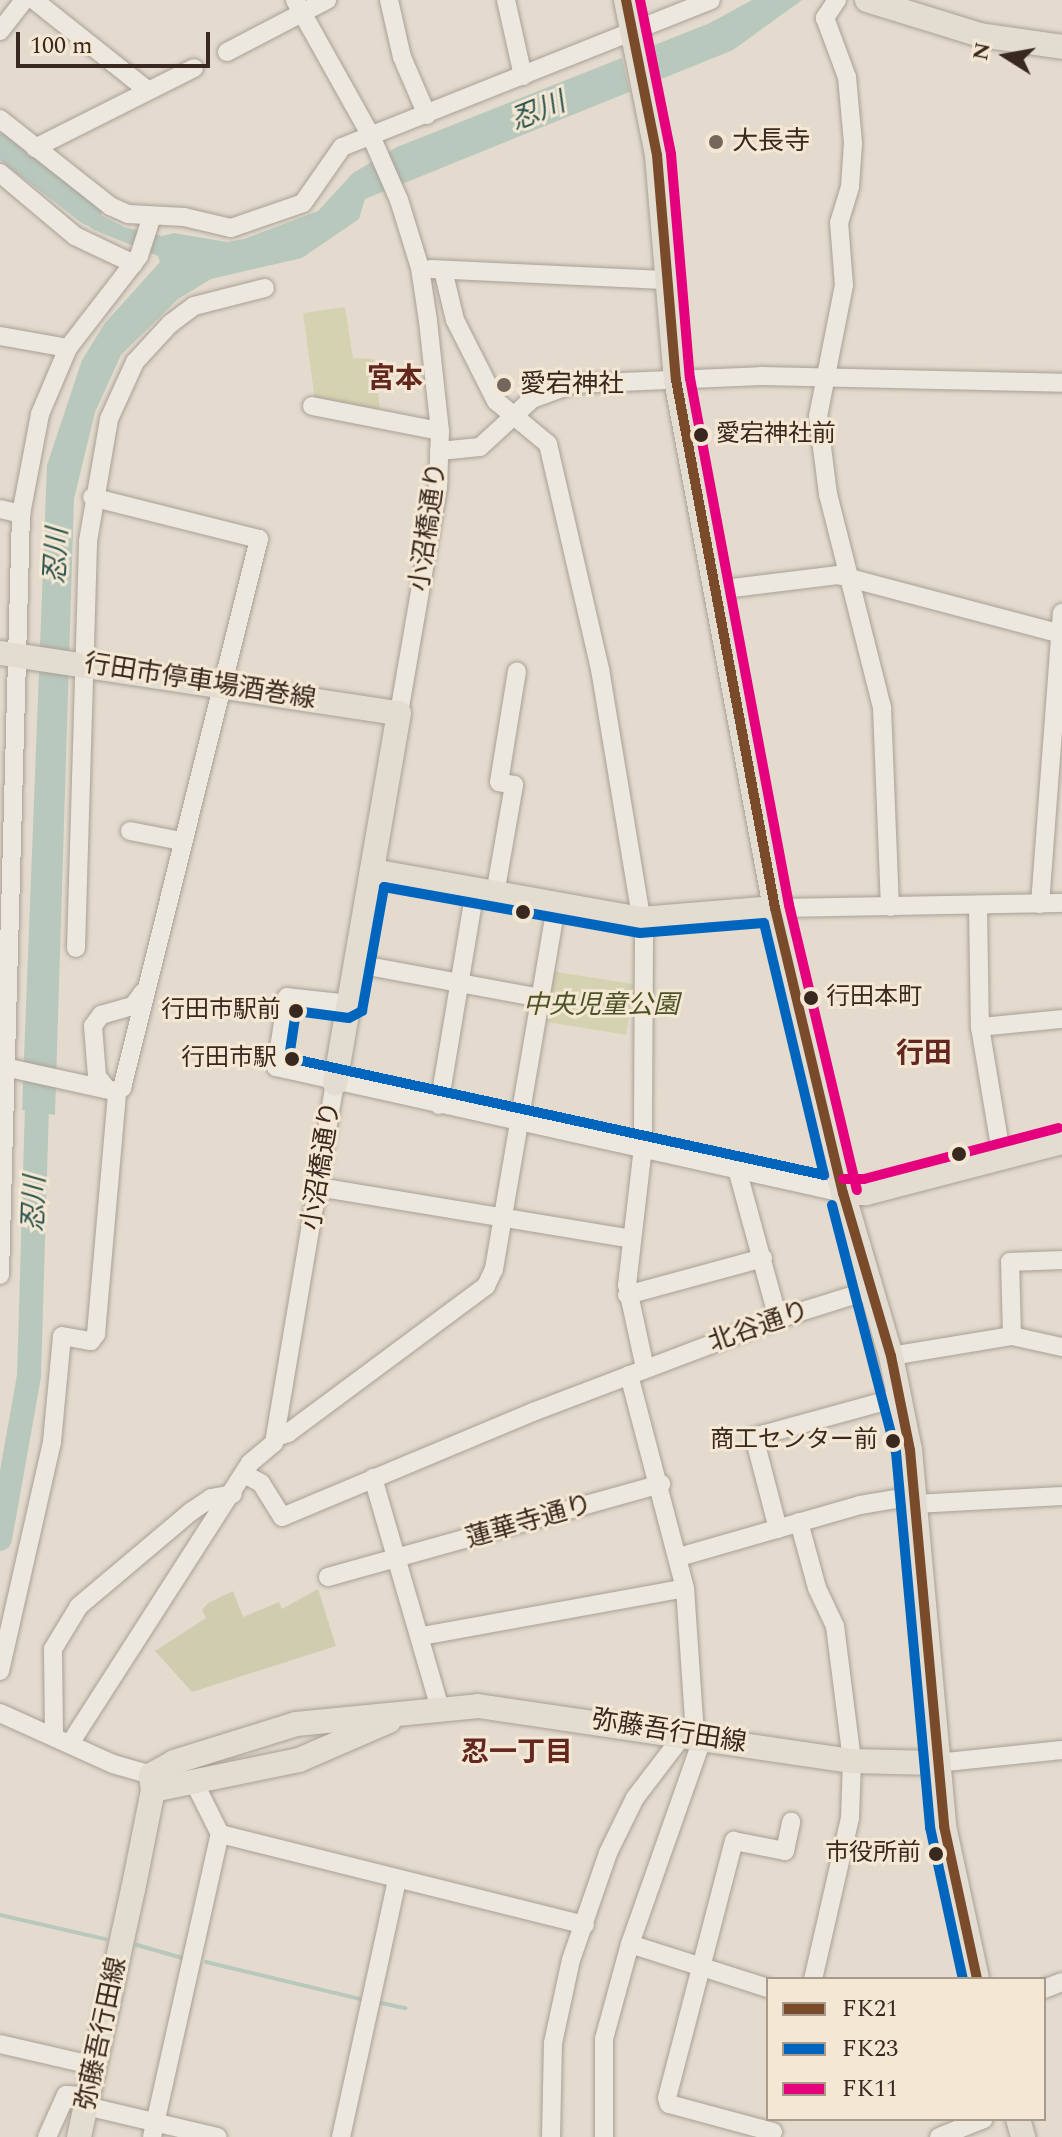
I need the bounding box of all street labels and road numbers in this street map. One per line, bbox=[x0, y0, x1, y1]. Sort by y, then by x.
street label: 小沼橋通り bbox=[405, 460, 453, 594]
street label: 行田市停車場酒巻線 bbox=[82, 648, 318, 716]
street label: 小沼橋通り bbox=[296, 1099, 348, 1233]
street label: 北谷通り bbox=[705, 1295, 813, 1359]
street label: 蓮華寺通り bbox=[462, 1489, 596, 1555]
street label: 弥藤吾行田線 bbox=[590, 1704, 748, 1760]
street label: 弥藤吾行田線 bbox=[71, 1954, 133, 2114]

